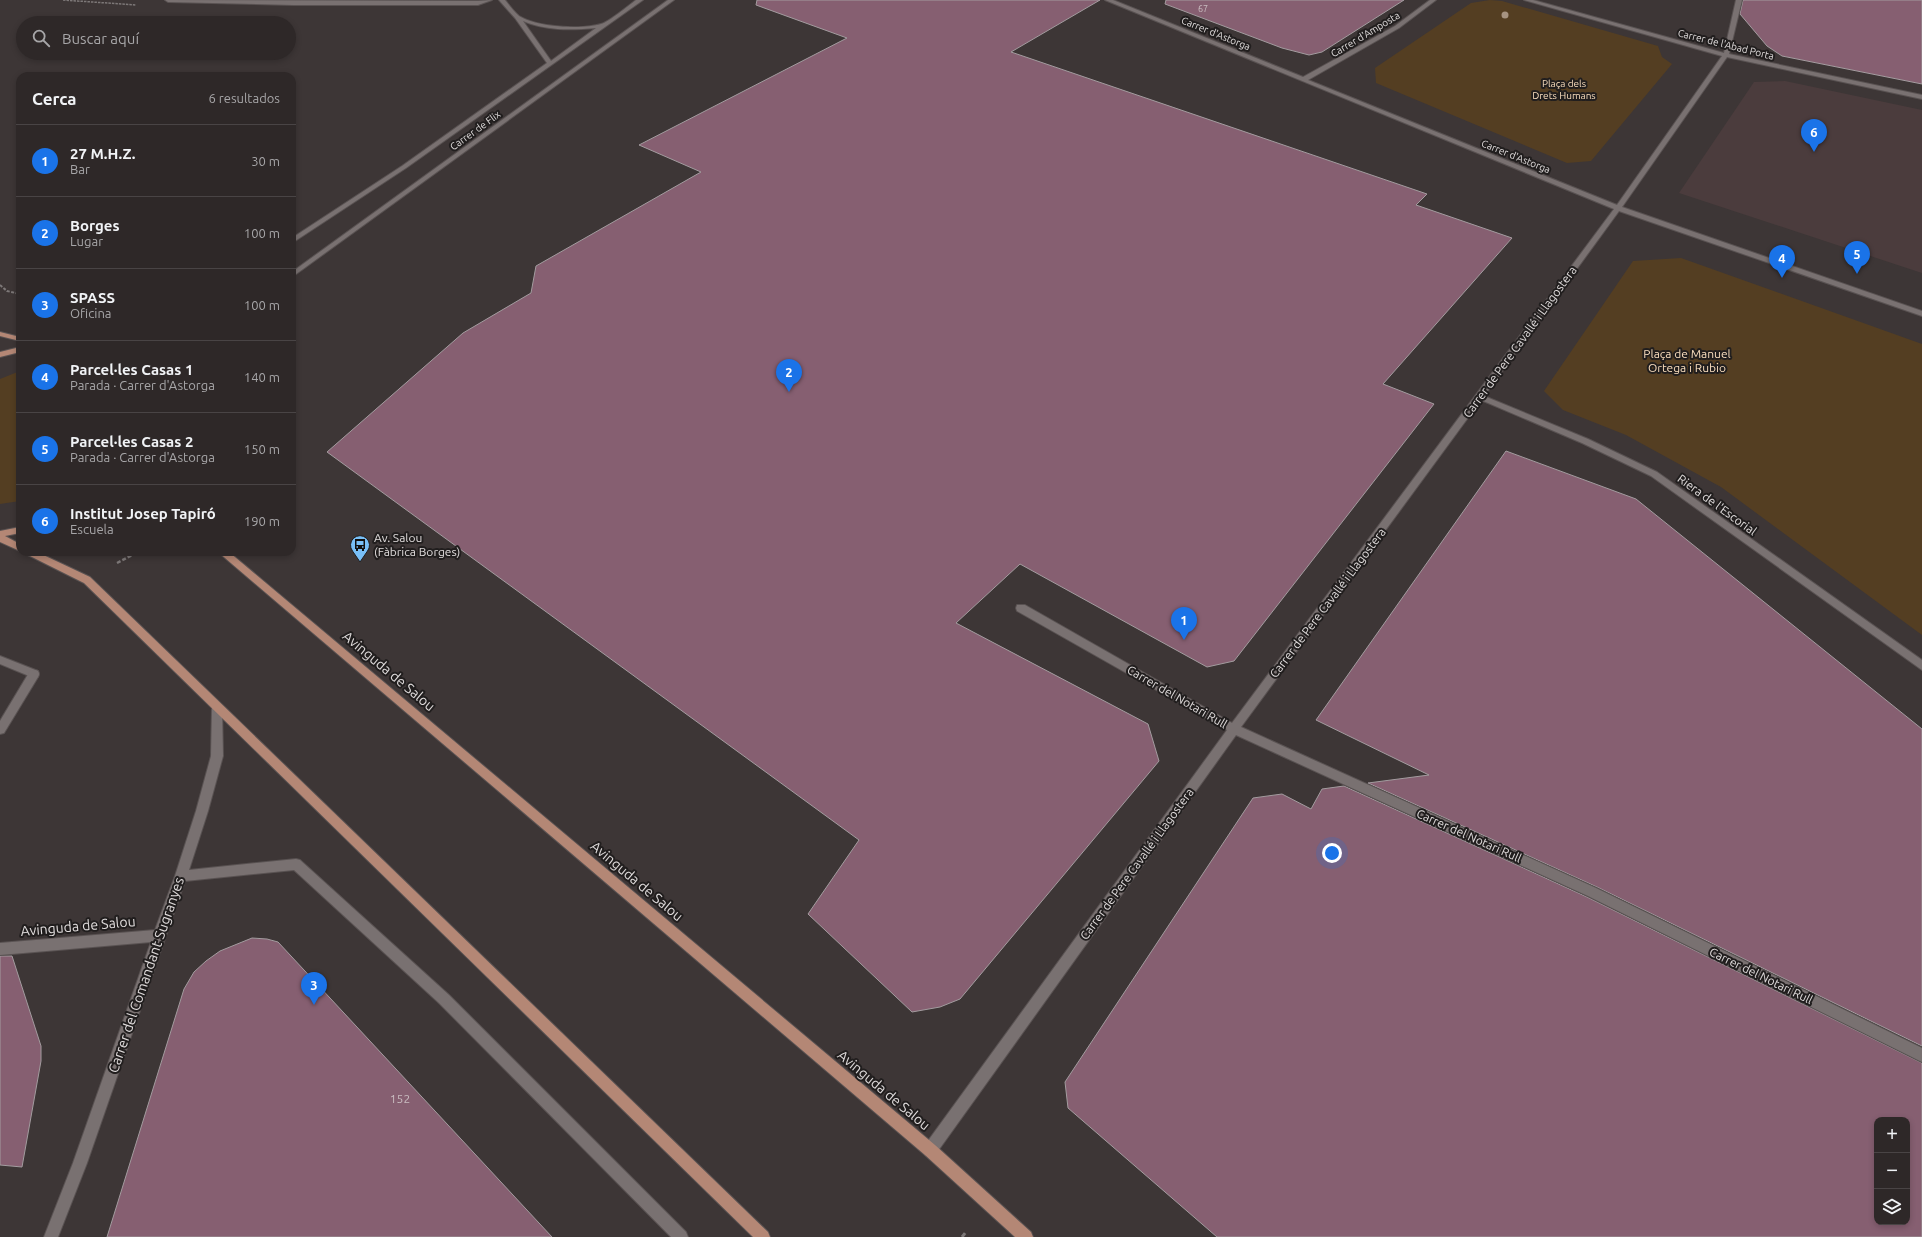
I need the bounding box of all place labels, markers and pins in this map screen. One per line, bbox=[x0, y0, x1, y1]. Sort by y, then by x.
pin: 6 bbox=[1801, 119, 1827, 152]
pin: 5 bbox=[1844, 241, 1870, 274]
pin: 4 bbox=[1769, 245, 1795, 278]
pin: 2 bbox=[776, 359, 802, 392]
place label: Av. Salou (Fàbrica Borges) bbox=[374, 531, 460, 559]
bus stop icon: Av. Salou (Fàbrica Borges) bbox=[349, 534, 371, 562]
pin: 1 bbox=[1171, 607, 1197, 640]
pin: 3 bbox=[301, 972, 327, 1005]

